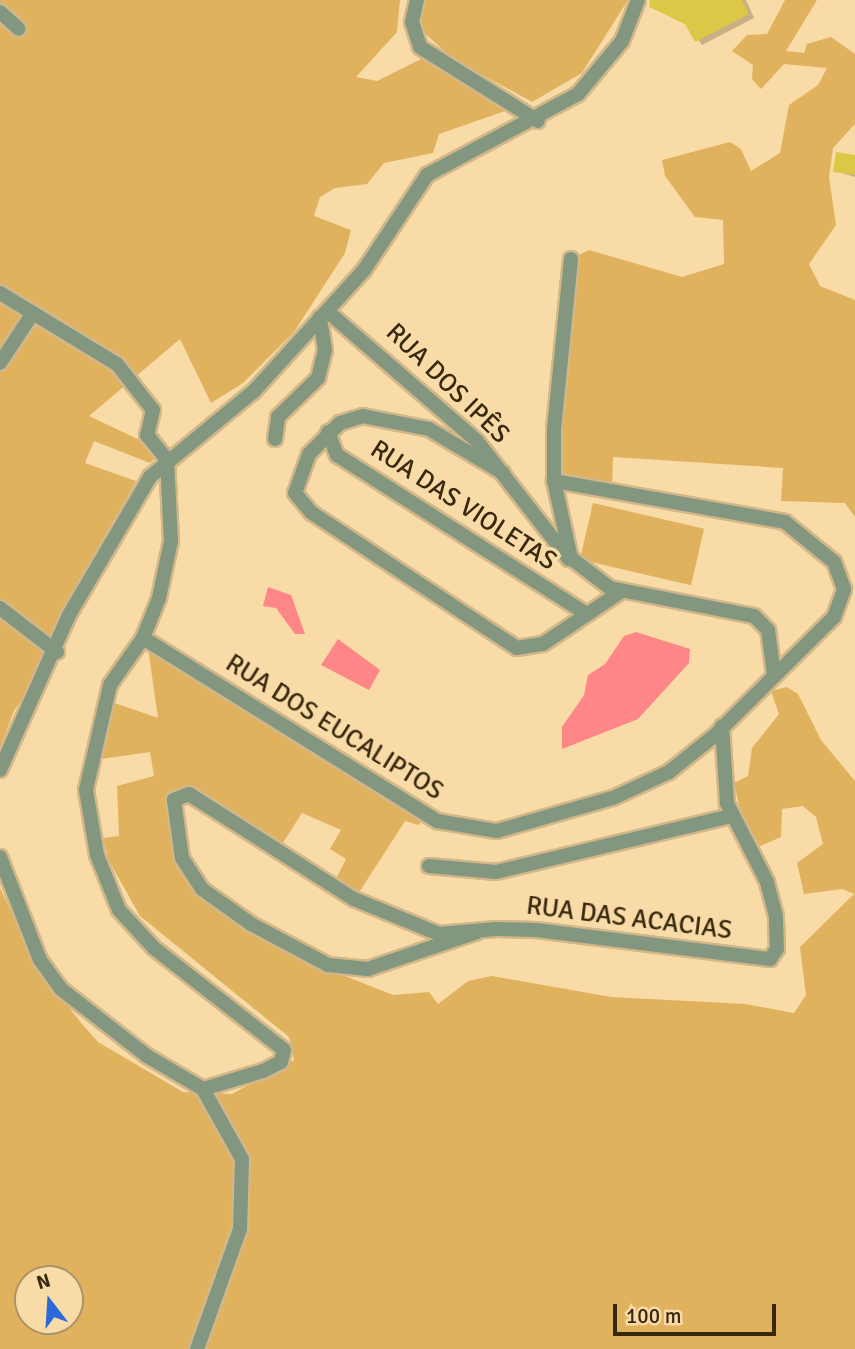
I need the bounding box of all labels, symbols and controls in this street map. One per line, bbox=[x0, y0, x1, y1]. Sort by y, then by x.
street label: RUA DOS IPÊS bbox=[379, 317, 515, 451]
street label: RUA DAS VIOLETAS bbox=[364, 434, 562, 578]
street label: RUA DOS EUCALIPTOS bbox=[219, 648, 449, 808]
street label: RUA DAS ACACIAS bbox=[524, 891, 734, 947]
north arrow bbox=[14, 1265, 84, 1335]
text: N bbox=[34, 1268, 53, 1295]
scale bar bbox=[617, 1290, 780, 1334]
text: 100 m bbox=[626, 1303, 681, 1329]

